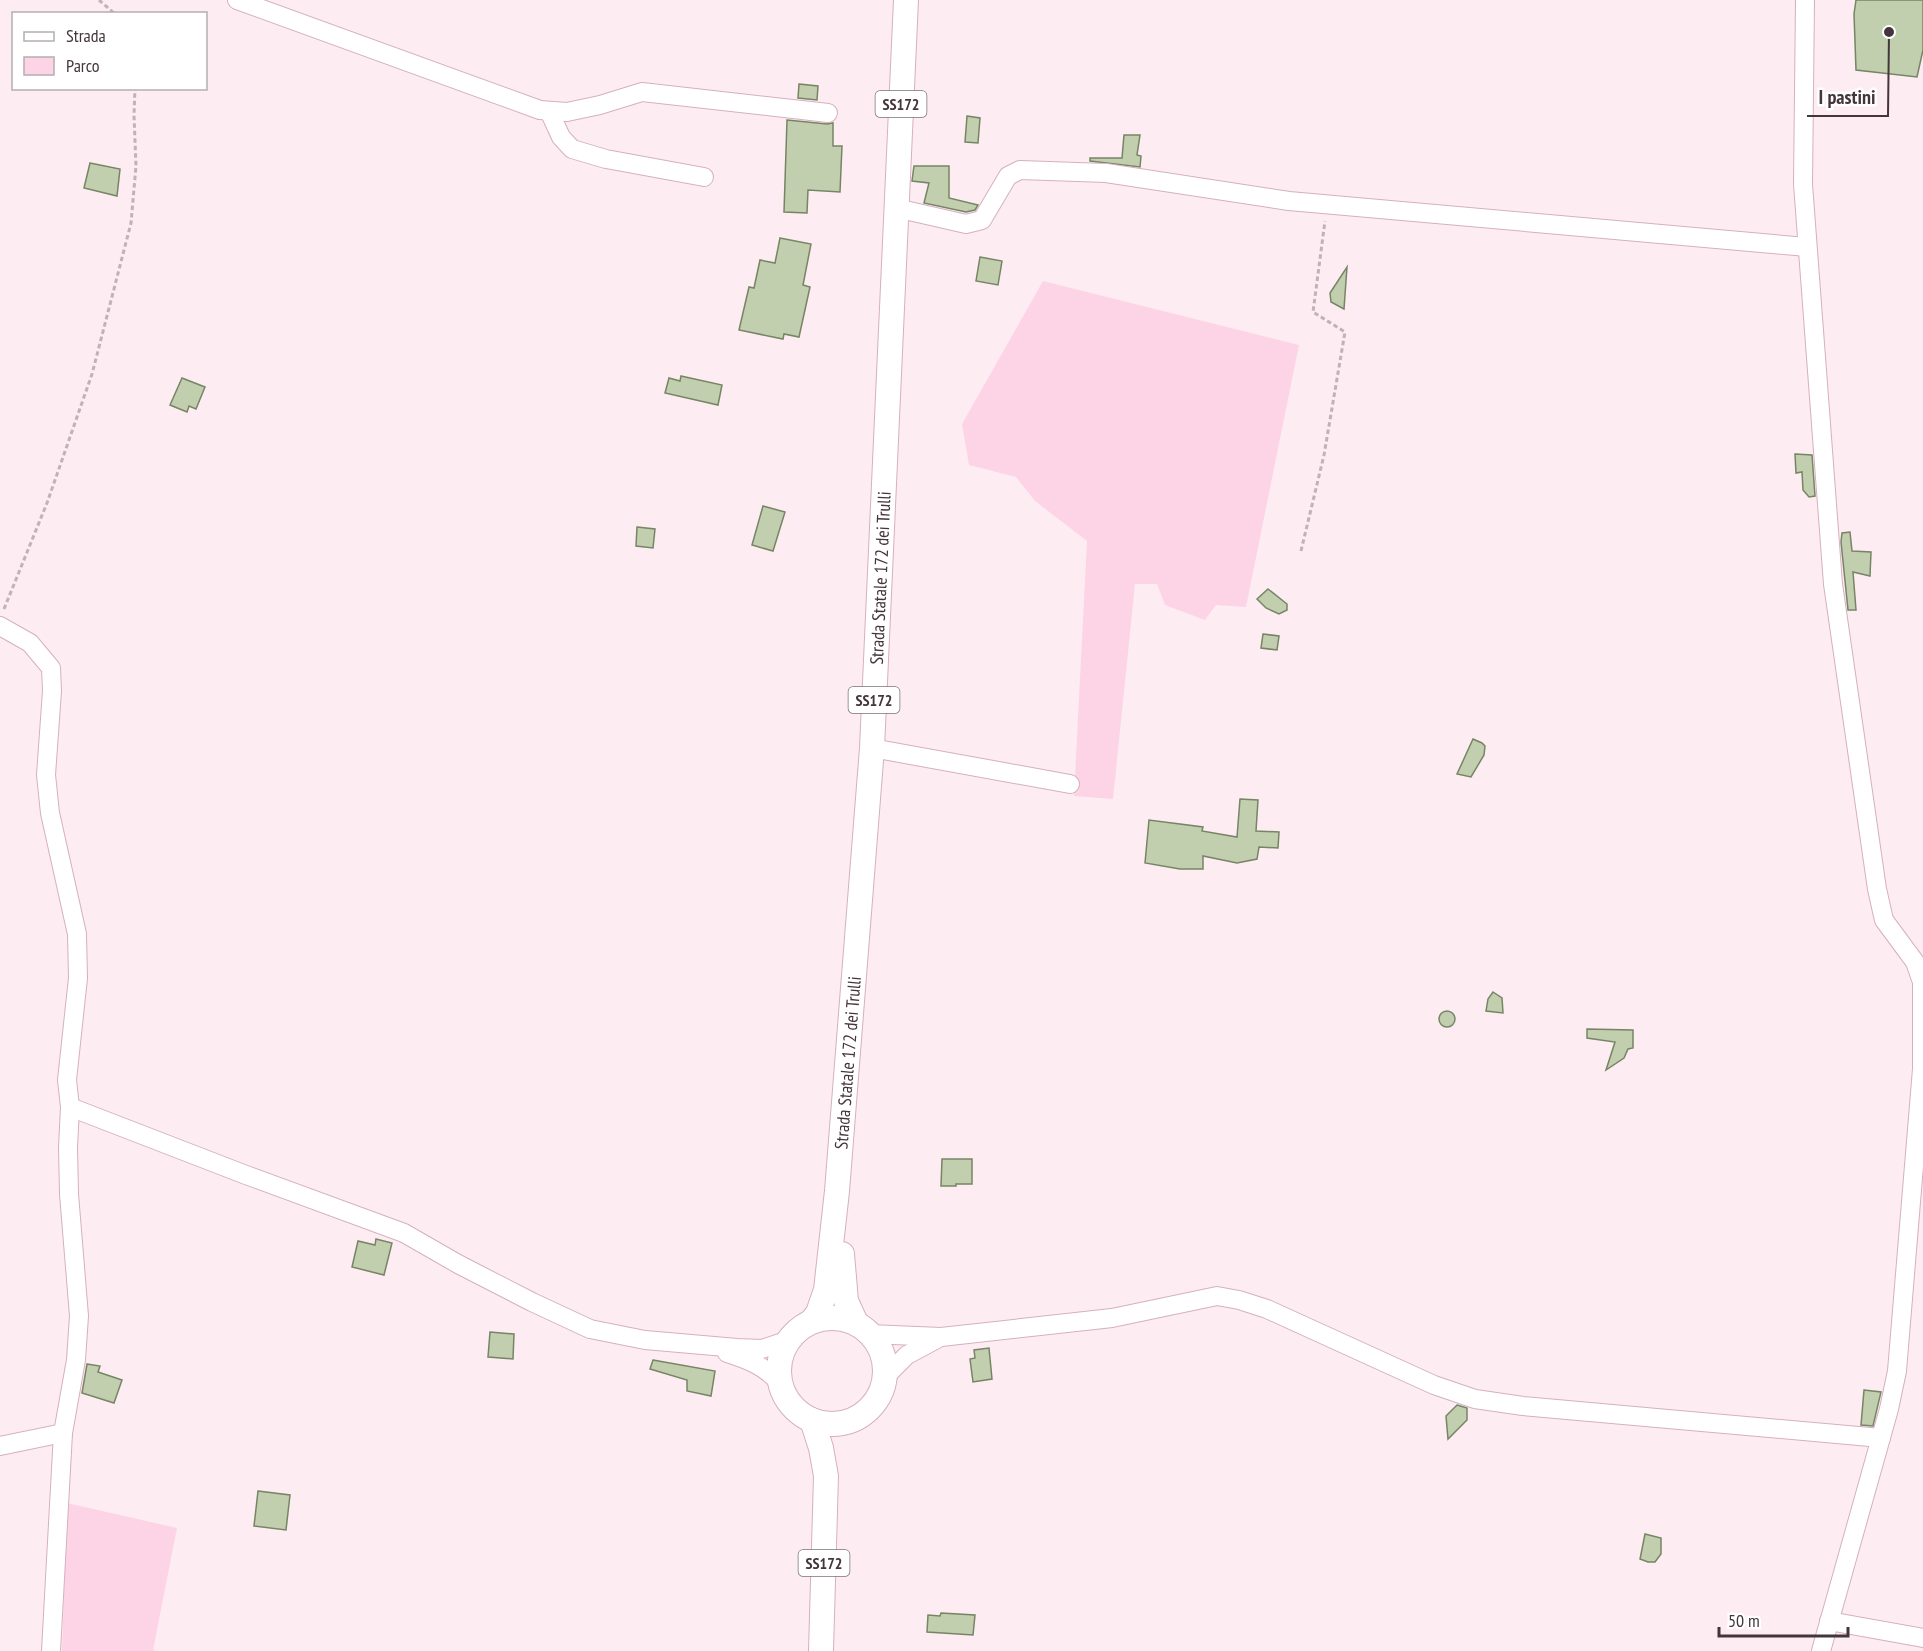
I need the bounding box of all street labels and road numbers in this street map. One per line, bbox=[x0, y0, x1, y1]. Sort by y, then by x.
road number: SS172 bbox=[876, 91, 926, 117]
street label: Strada Statale 172 dei Trulli bbox=[864, 491, 895, 665]
road number: SS172 bbox=[848, 687, 900, 713]
street label: Strada Statale 172 dei Trulli bbox=[829, 975, 865, 1150]
road number: SS172 bbox=[798, 1550, 850, 1576]

